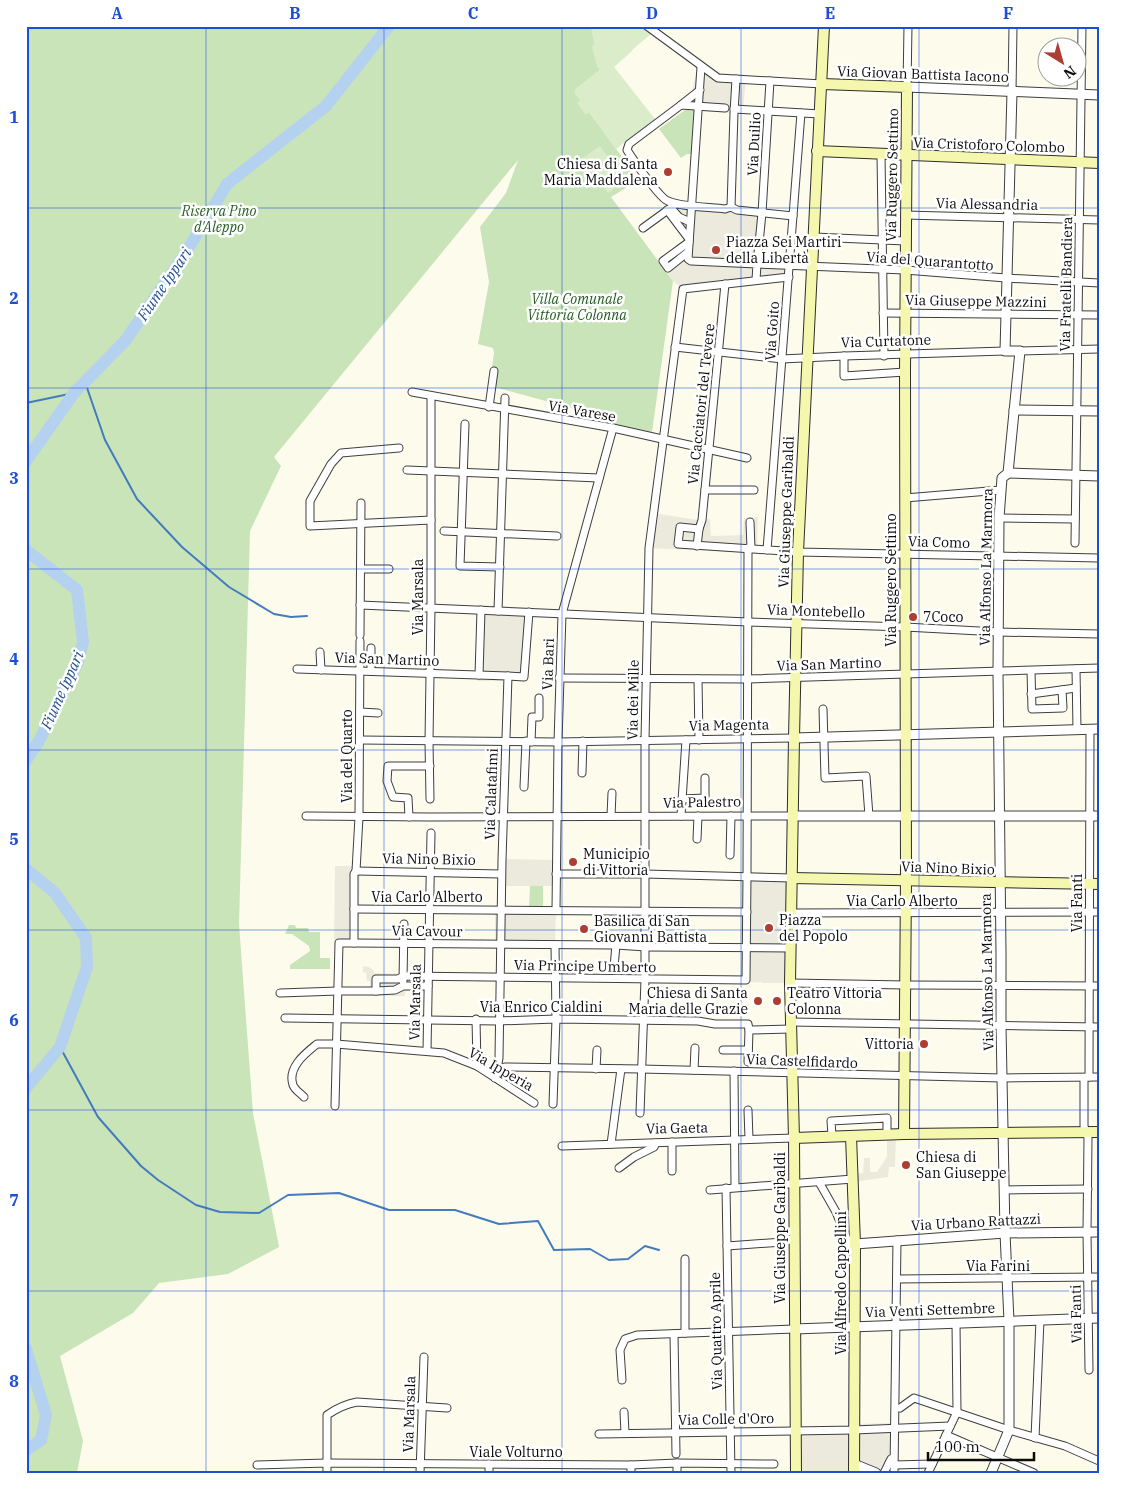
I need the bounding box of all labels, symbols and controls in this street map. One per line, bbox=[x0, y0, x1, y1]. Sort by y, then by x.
text: A bbox=[111, 3, 123, 23]
text: B bbox=[289, 3, 301, 23]
text: C bbox=[468, 3, 478, 23]
text: D bbox=[646, 3, 658, 23]
text: E bbox=[825, 3, 835, 23]
text: F bbox=[1003, 3, 1013, 23]
north arrow bbox=[1038, 38, 1088, 88]
street label: Via Giovan Battista Iacono bbox=[837, 62, 1009, 86]
text: N bbox=[1060, 62, 1080, 83]
text: 1 bbox=[9, 107, 19, 127]
street label: Via Ruggero Settimo bbox=[882, 108, 902, 242]
street label: Via Duilio bbox=[743, 112, 765, 176]
street label: Via Cristoforo Colombo bbox=[913, 133, 1065, 157]
place label: Chiesa di Santa Maria Maddalena bbox=[544, 155, 658, 189]
marker: Chiesa di Santa Maria Maddalena bbox=[662, 166, 674, 178]
street label: Via Alessandria bbox=[936, 194, 1039, 214]
park label: Riserva Pino d'Aleppo bbox=[181, 202, 257, 236]
street label: Via Fratelli Bandiera bbox=[1056, 216, 1076, 352]
place label: Piazza Sei Martiri della Libertà bbox=[726, 233, 841, 267]
water label: Fiume Ippari bbox=[132, 244, 196, 325]
marker: Piazza Sei Martiri della Libertà bbox=[710, 244, 722, 256]
street label: Via del Quarantotto bbox=[866, 248, 994, 274]
text: 2 bbox=[9, 288, 19, 308]
park label: Villa Comunale Vittoria Colonna bbox=[527, 290, 627, 324]
street label: Via Giuseppe Mazzini bbox=[905, 291, 1047, 311]
street label: Via Goito bbox=[761, 301, 783, 361]
street label: Via Cacciatori del Tevere bbox=[684, 323, 718, 485]
street label: Via Curtatone bbox=[841, 330, 931, 352]
street label: Via Varese bbox=[547, 396, 617, 426]
street label: Via Giuseppe Garibaldi bbox=[774, 436, 798, 588]
text: 3 bbox=[9, 468, 19, 488]
street label: Via Alfonso La Marmora bbox=[976, 488, 996, 646]
street label: Via Ruggero Settimo bbox=[882, 513, 900, 647]
street label: Via Como bbox=[908, 532, 971, 552]
street label: Via Marsala bbox=[409, 558, 427, 635]
street label: Via Montebello bbox=[767, 600, 865, 622]
place label: 7Coco bbox=[923, 608, 963, 626]
marker: 7Coco bbox=[907, 611, 919, 623]
street label: Via Bari bbox=[538, 638, 558, 690]
water label: Fiume Ippari bbox=[36, 648, 88, 733]
street label: Via San Martino bbox=[334, 648, 440, 670]
text: 4 bbox=[9, 649, 19, 669]
street label: Via San Martino bbox=[776, 653, 882, 675]
street label: Via dei Mille bbox=[623, 660, 643, 740]
street label: Via del Quarto bbox=[338, 709, 356, 803]
street label: Via Magenta bbox=[689, 715, 770, 735]
street label: Via Calatafimi bbox=[480, 748, 502, 840]
street label: Via Palestro bbox=[663, 792, 741, 812]
text: 5 bbox=[9, 829, 19, 849]
place label: Municipio di Vittoria bbox=[583, 845, 650, 879]
street label: Via Nino Bixio bbox=[382, 849, 476, 869]
marker: Municipio di Vittoria bbox=[567, 856, 579, 868]
street label: Via Nino Bixio bbox=[901, 857, 995, 879]
street label: Via Fanti bbox=[1068, 874, 1086, 932]
street label: Via Carlo Alberto bbox=[371, 888, 483, 906]
street label: Via Carlo Alberto bbox=[846, 892, 958, 910]
street label: Via Alfonso La Marmora bbox=[977, 893, 997, 1051]
place label: Piazza del Popolo bbox=[779, 911, 848, 945]
place label: Basilica di San Giovanni Battista bbox=[594, 912, 707, 946]
street label: Via Cavour bbox=[391, 921, 463, 941]
marker: Piazza del Popolo bbox=[763, 922, 775, 934]
marker: Basilica di San Giovanni Battista bbox=[578, 923, 590, 935]
street label: Via Principe Umberto bbox=[514, 956, 656, 976]
street label: Via Marsala bbox=[405, 963, 425, 1041]
place label: Chiesa di Santa Maria delle Grazie bbox=[629, 984, 748, 1018]
place label: Teatro Vittoria Colonna bbox=[787, 984, 883, 1018]
marker: Chiesa di Santa Maria delle Grazie bbox=[752, 995, 764, 1007]
marker: Teatro Vittoria Colonna bbox=[771, 995, 783, 1007]
street label: Via Enrico Cialdini bbox=[480, 998, 602, 1016]
text: 6 bbox=[9, 1010, 19, 1030]
place label: Vittoria bbox=[865, 1035, 914, 1053]
marker: Vittoria bbox=[918, 1038, 930, 1050]
street label: Via Ipperia bbox=[465, 1043, 537, 1095]
street label: Via Castelfidardo bbox=[746, 1050, 858, 1072]
street label: Via Gaeta bbox=[646, 1118, 709, 1138]
place label: Chiesa di San Giuseppe bbox=[916, 1148, 1006, 1182]
street label: Via Giuseppe Garibaldi bbox=[771, 1152, 789, 1304]
marker: Chiesa di San Giuseppe bbox=[900, 1159, 912, 1171]
text: 7 bbox=[9, 1190, 19, 1210]
street label: Via Urbano Rattazzi bbox=[911, 1210, 1041, 1234]
street label: Via Alfredo Cappellini bbox=[832, 1211, 850, 1355]
street label: Via Farini bbox=[966, 1257, 1030, 1275]
street label: Via Quattro Aprile bbox=[706, 1272, 726, 1390]
street label: Via Fanti bbox=[1066, 1285, 1086, 1343]
street label: Via Venti Settembre bbox=[865, 1299, 995, 1321]
text: 8 bbox=[9, 1371, 19, 1391]
street label: Via Marsala bbox=[399, 1375, 419, 1453]
street label: Via Colle d'Oro bbox=[678, 1409, 774, 1429]
scale bar bbox=[928, 1429, 1034, 1461]
text: 100 m bbox=[935, 1437, 980, 1456]
street label: Viale Volturno bbox=[469, 1443, 563, 1461]

